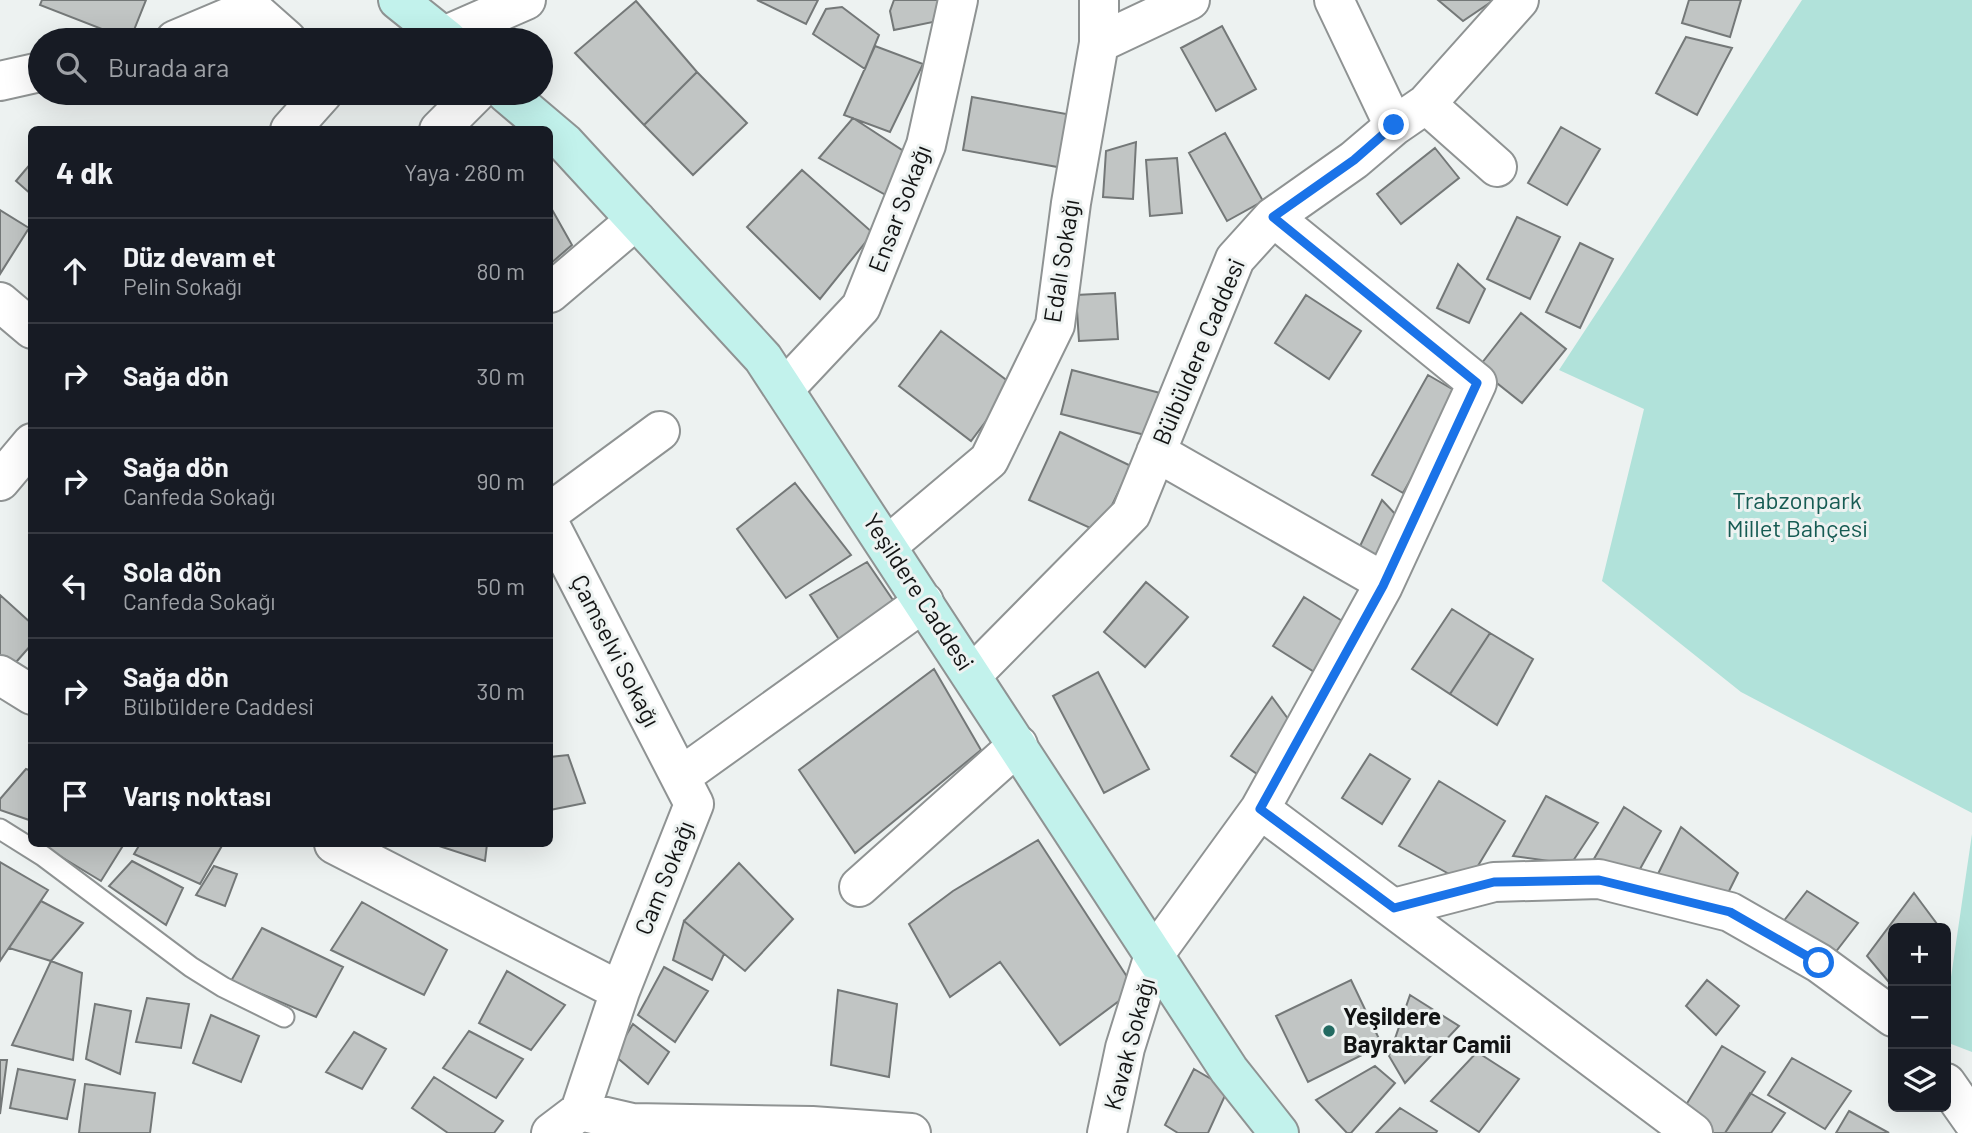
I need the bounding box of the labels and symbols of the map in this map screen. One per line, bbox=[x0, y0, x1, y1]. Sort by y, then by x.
route end bbox=[1378, 109, 1409, 140]
street label: Ensar Sokağı bbox=[861, 141, 936, 276]
street label: Edalı Sokağı bbox=[1036, 197, 1085, 324]
street label: Bülbüldere Caddesi bbox=[1145, 254, 1250, 449]
park label: Trabzonpark Millet Bahçesi bbox=[1727, 485, 1868, 542]
street label: Yeşildere Caddesi bbox=[858, 507, 981, 675]
street label: Çamselvi Sokağı bbox=[566, 569, 667, 731]
street label: Cam Sokağı bbox=[628, 816, 700, 939]
route start bbox=[1803, 947, 1834, 978]
street label: Kavak Sokağı bbox=[1097, 974, 1160, 1113]
place label: Yeşildere Bayraktar Camii bbox=[1343, 1001, 1511, 1058]
marker: Yeşildere Bayraktar Camii bbox=[1321, 1023, 1337, 1039]

